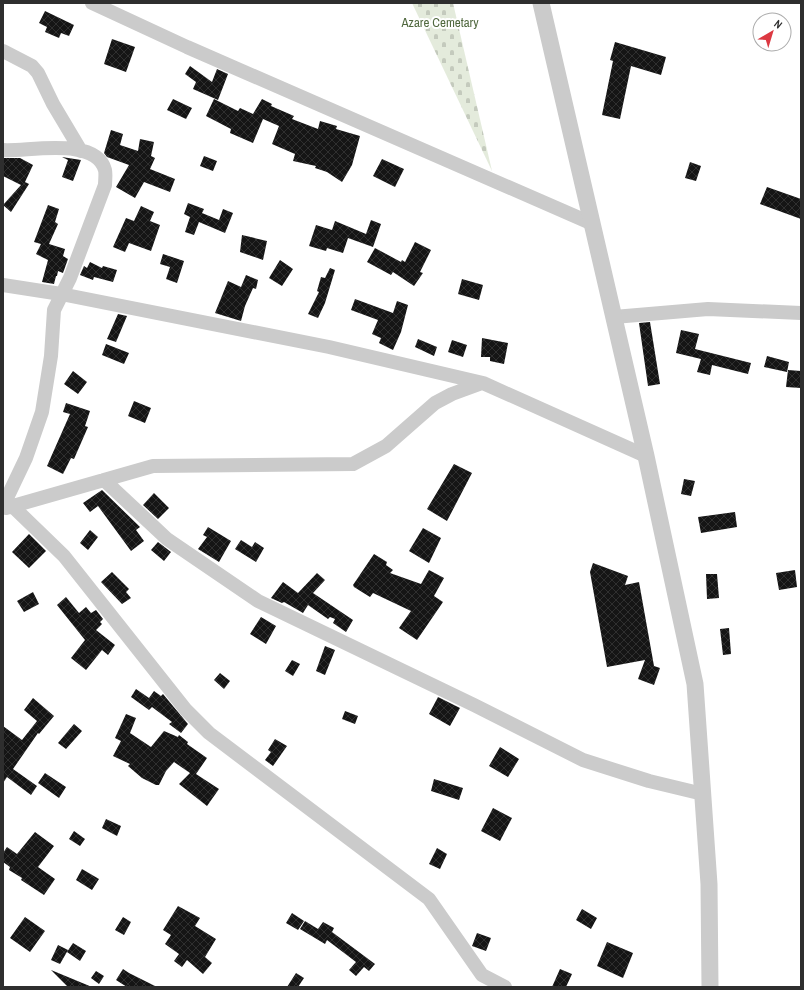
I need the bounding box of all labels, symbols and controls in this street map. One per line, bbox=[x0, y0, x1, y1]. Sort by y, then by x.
north arrow bbox=[752, 12, 792, 52]
park label: Azare Cemetary bbox=[400, 14, 479, 31]
text: N bbox=[771, 17, 785, 32]

